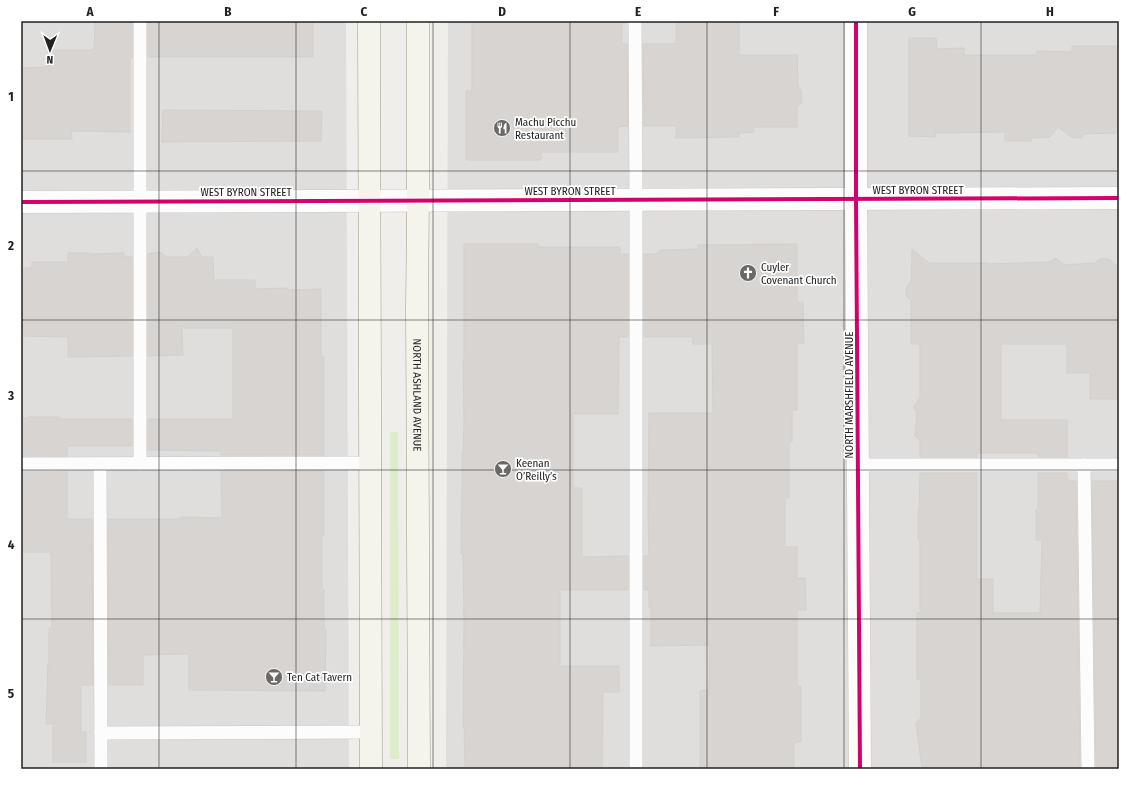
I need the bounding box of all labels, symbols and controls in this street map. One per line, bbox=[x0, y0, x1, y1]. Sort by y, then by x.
text: A bbox=[85, 4, 94, 19]
text: B bbox=[224, 4, 232, 19]
text: C bbox=[361, 4, 368, 19]
text: D bbox=[498, 4, 506, 19]
text: E bbox=[635, 4, 641, 19]
text: F bbox=[773, 4, 779, 19]
text: G bbox=[908, 4, 916, 19]
text: H bbox=[1046, 4, 1054, 19]
north arrow bbox=[30, 30, 70, 70]
text: N bbox=[46, 53, 53, 66]
text: 1 bbox=[8, 89, 14, 104]
place label: Machu Picchu Restaurant bbox=[515, 116, 576, 142]
restaurant icon: Machu Picchu Restaurant bbox=[492, 118, 512, 138]
street label: WEST BYRON STREET bbox=[872, 184, 964, 197]
street label: WEST BYRON STREET bbox=[524, 185, 616, 198]
street label: WEST BYRON STREET bbox=[200, 186, 292, 199]
text: 2 bbox=[7, 238, 14, 253]
place label: Cuyler Covenant Church bbox=[761, 261, 837, 287]
church icon: Cuyler Covenant Church bbox=[738, 263, 758, 283]
street label: NORTH MARSHFIELD AVENUE bbox=[843, 332, 856, 458]
street label: NORTH ASHLAND AVENUE bbox=[411, 339, 424, 451]
text: 3 bbox=[7, 388, 14, 403]
place label: Keenan O’Reilly’s bbox=[516, 457, 557, 483]
bar icon: Keenan O’Reilly’s bbox=[493, 459, 513, 479]
text: 4 bbox=[8, 537, 15, 552]
bar icon: Ten Cat Tavern bbox=[264, 667, 284, 687]
place label: Ten Cat Tavern bbox=[287, 671, 352, 684]
text: 5 bbox=[8, 686, 14, 701]

